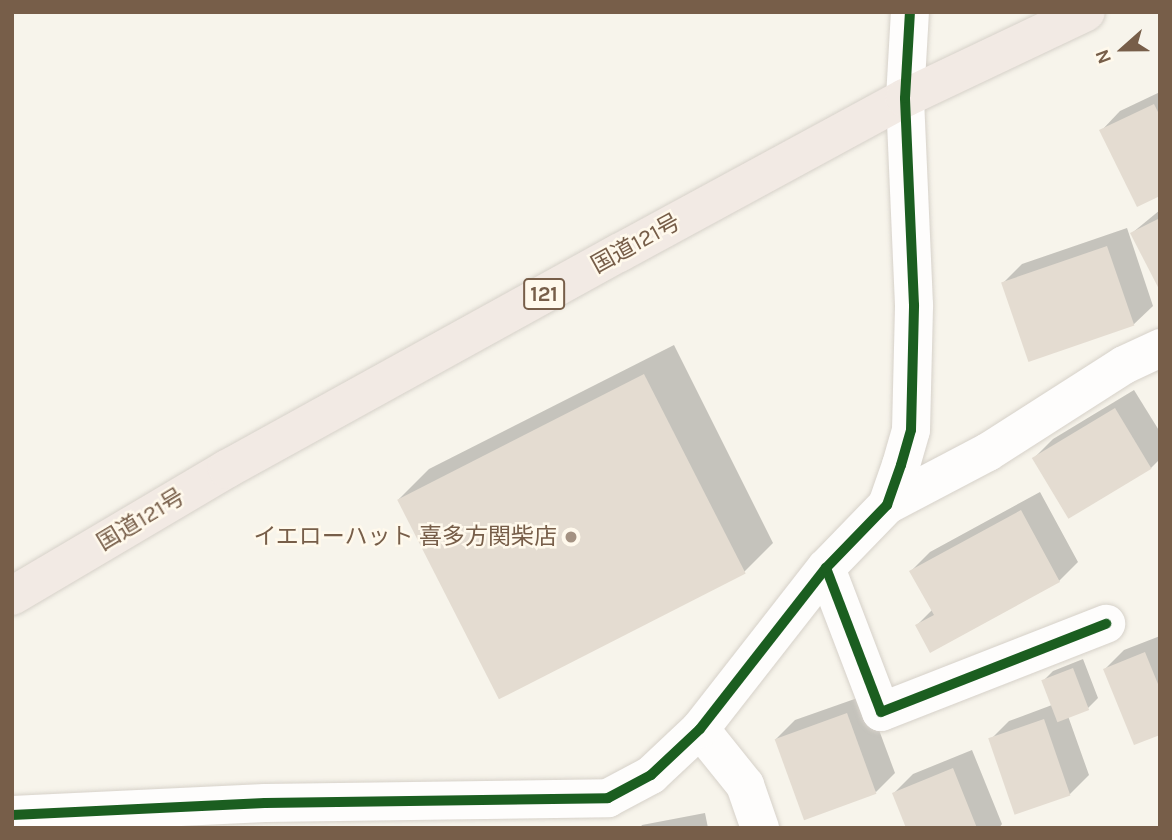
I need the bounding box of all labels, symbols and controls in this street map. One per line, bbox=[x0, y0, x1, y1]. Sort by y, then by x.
north arrow bbox=[1088, 14, 1158, 84]
text: N bbox=[1091, 46, 1116, 67]
street label: 国道121号 bbox=[587, 208, 685, 280]
road number: 121 bbox=[523, 276, 565, 312]
street label: 国道121号 bbox=[92, 483, 190, 557]
place label: イエローハット 喜多方関柴店 bbox=[253, 523, 557, 551]
marker: イエローハット 喜多方関柴店 bbox=[563, 529, 579, 545]

